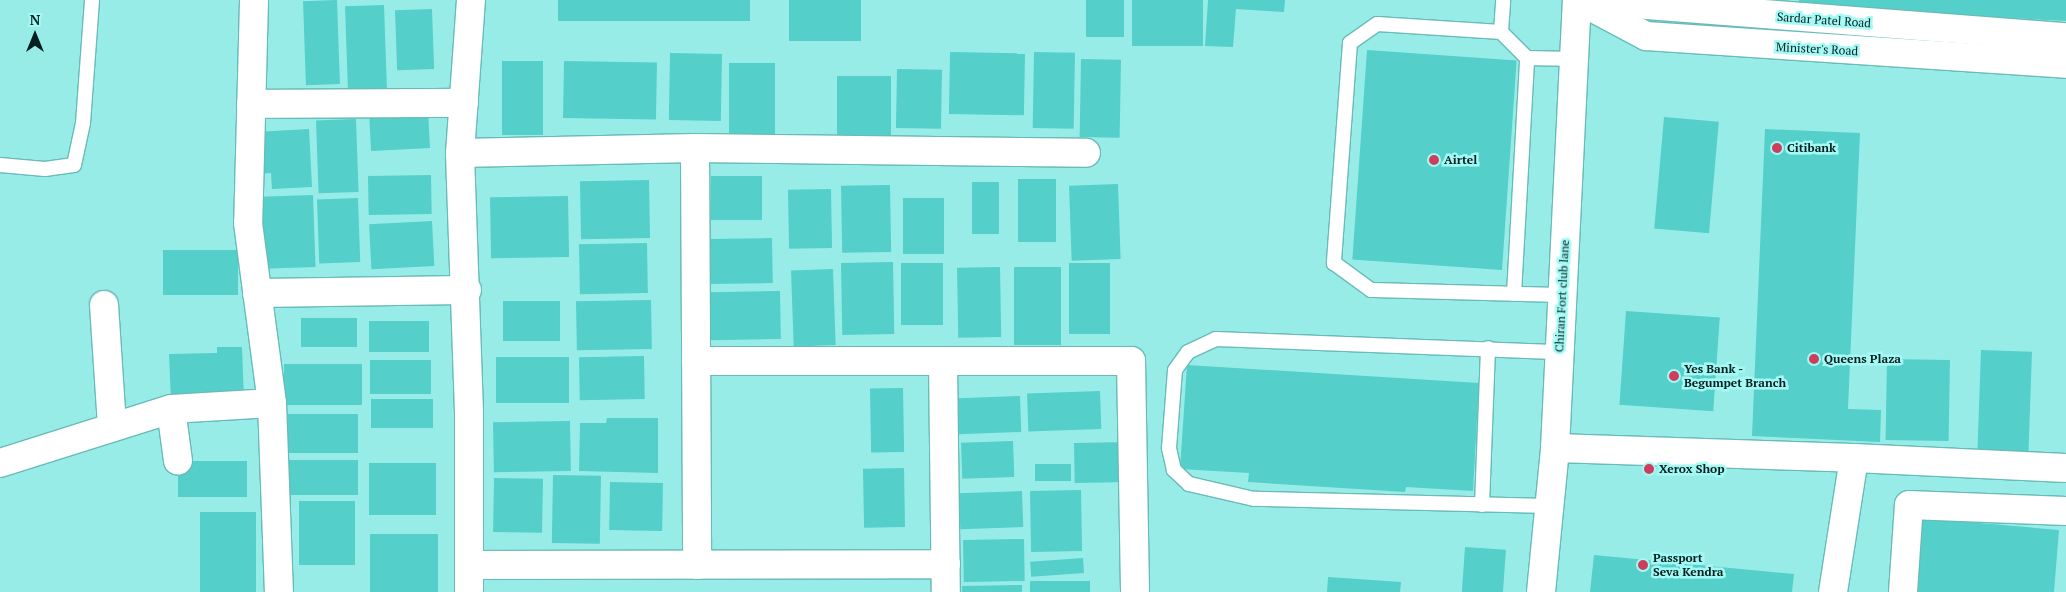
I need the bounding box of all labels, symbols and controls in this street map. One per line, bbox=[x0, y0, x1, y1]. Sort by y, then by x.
north arrow bbox=[10, 10, 60, 60]
text: N bbox=[30, 10, 40, 29]
street label: Sardar Patel Road bbox=[1776, 10, 1872, 30]
street label: Minister's Road bbox=[1776, 40, 1858, 58]
place label: Citibank bbox=[1787, 141, 1836, 155]
marker: Citibank bbox=[1771, 142, 1783, 154]
place label: Airtel bbox=[1444, 153, 1477, 167]
marker: Airtel bbox=[1428, 154, 1440, 166]
street label: Chiran Fort club lane bbox=[1552, 239, 1572, 353]
place label: Queens Plaza bbox=[1824, 352, 1901, 366]
marker: Queens Plaza bbox=[1808, 353, 1820, 365]
place label: Yes Bank - Begumpet Branch bbox=[1684, 362, 1786, 390]
marker: Yes Bank - Begumpet Branch bbox=[1668, 370, 1680, 382]
place label: Xerox Shop bbox=[1659, 462, 1725, 476]
marker: Xerox Shop bbox=[1643, 463, 1655, 475]
place label: Passport Seva Kendra bbox=[1653, 551, 1724, 579]
marker: Passport Seva Kendra bbox=[1637, 559, 1649, 571]

